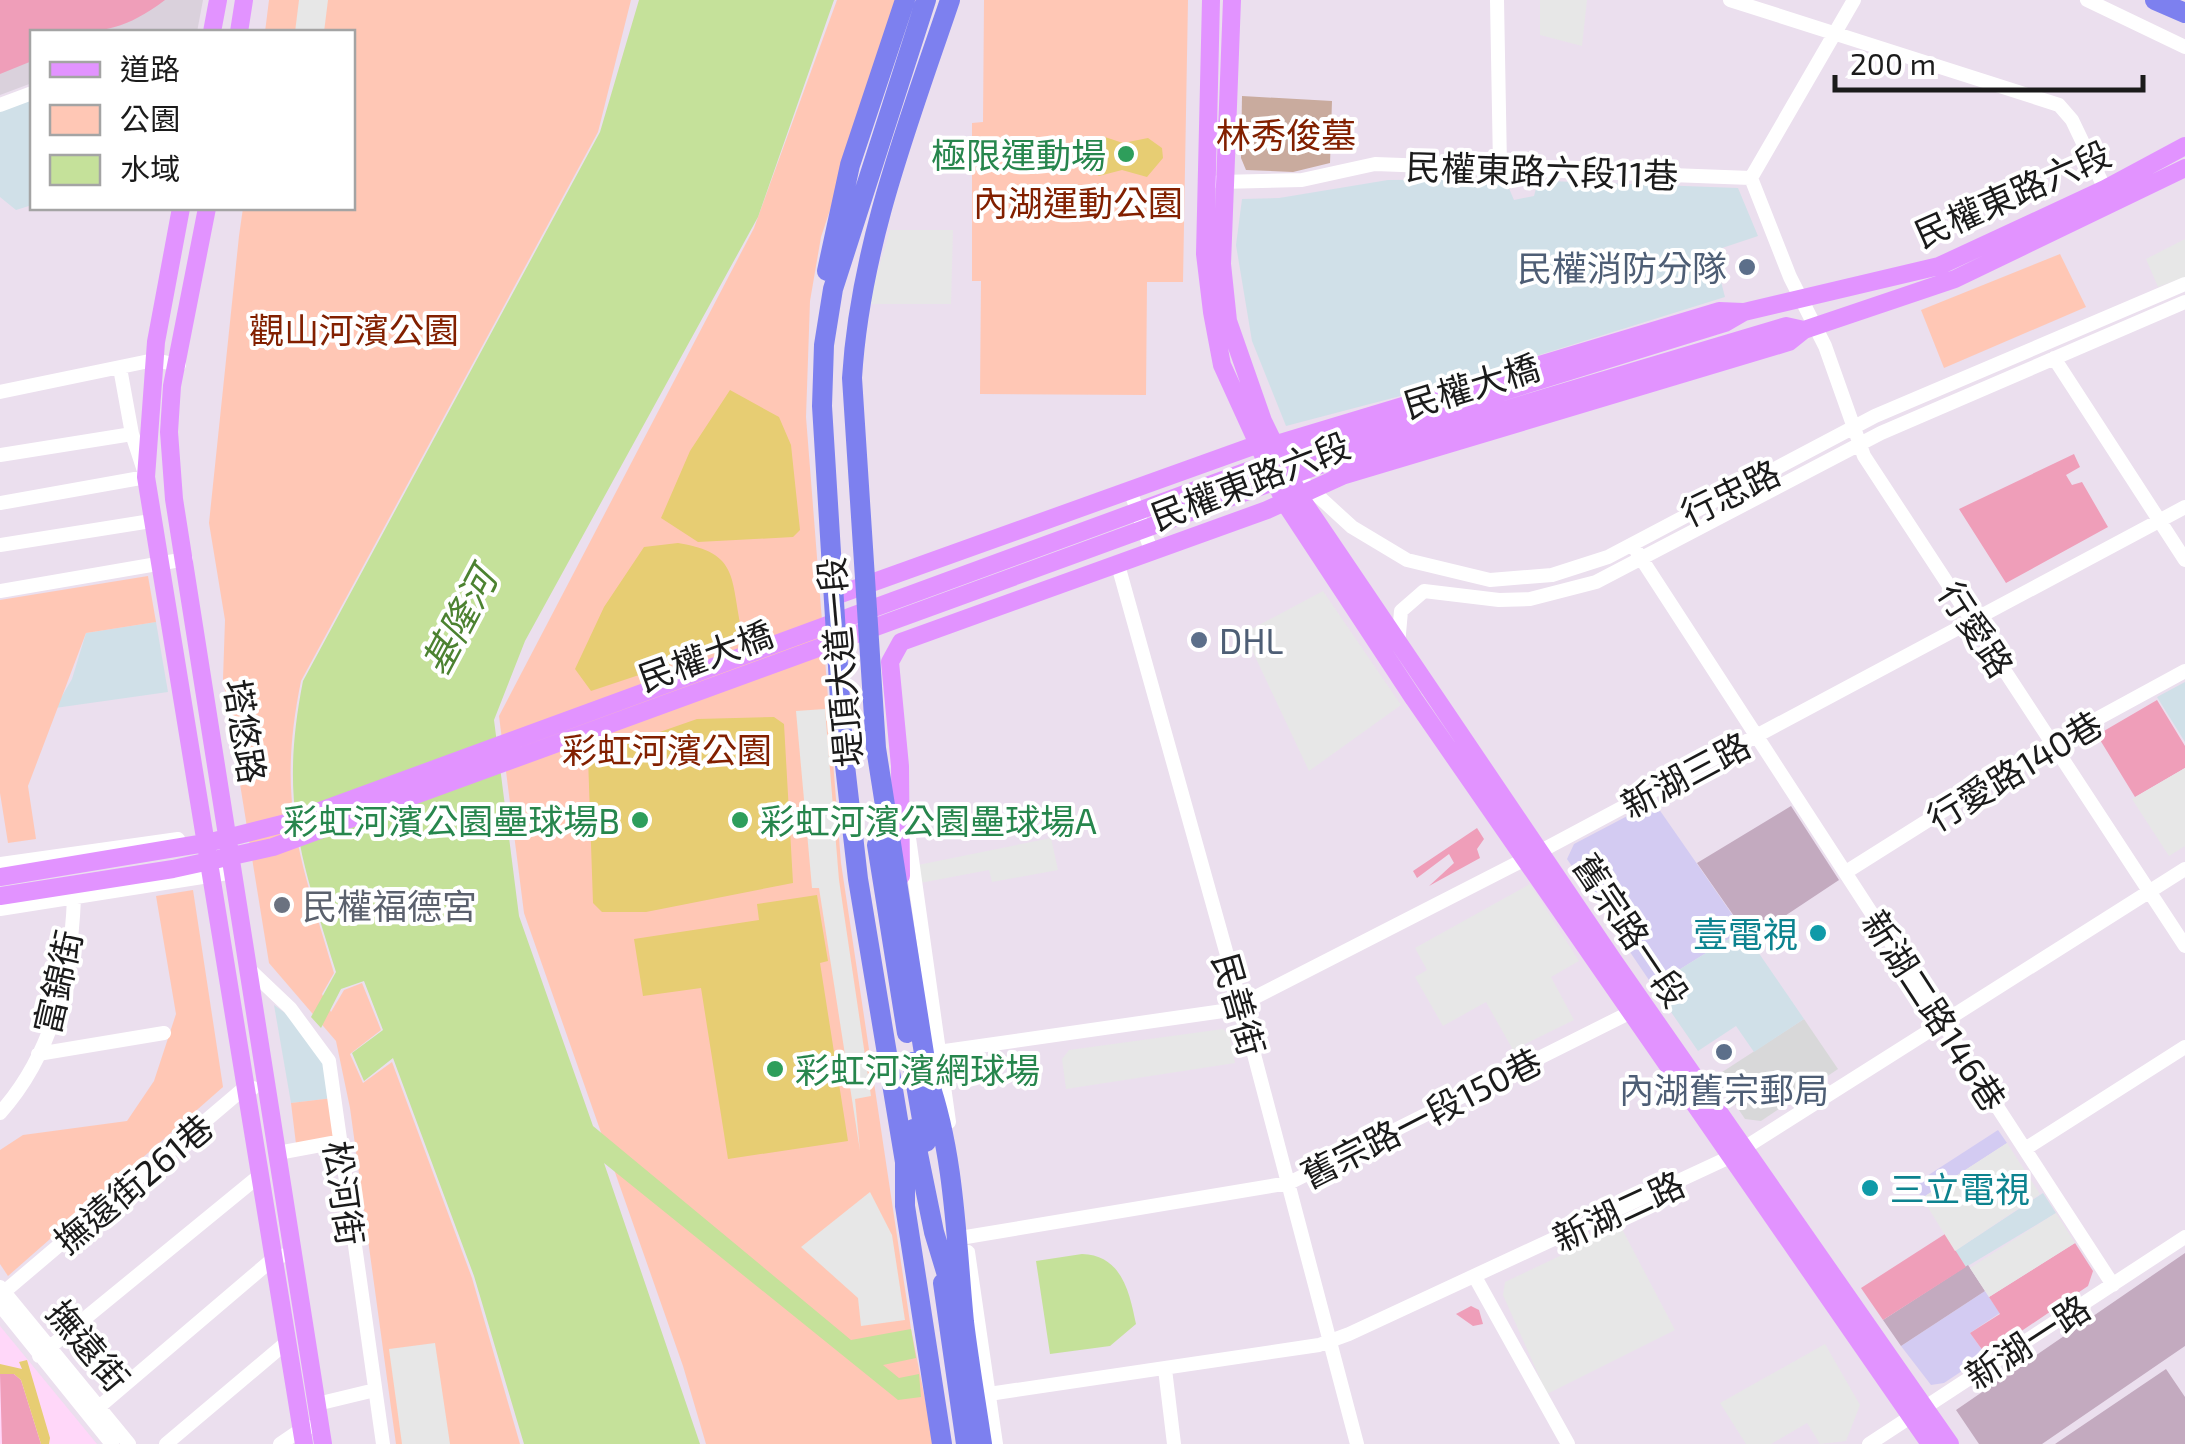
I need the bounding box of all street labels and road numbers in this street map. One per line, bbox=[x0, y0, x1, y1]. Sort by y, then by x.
street label: 民權東路六段 bbox=[1908, 131, 2116, 255]
street label: 民權東路六段11巷 bbox=[1405, 144, 1679, 196]
street label: 民權大橋 bbox=[1398, 344, 1544, 426]
street label: 民權東路六段 bbox=[1144, 423, 1356, 537]
street label: 行忠路 bbox=[1674, 450, 1786, 534]
street label: 堤頂大道一段 bbox=[809, 556, 869, 768]
street label: 行愛路 bbox=[1931, 574, 2023, 684]
street label: 民權大橋 bbox=[632, 611, 778, 699]
street label: 塔悠路 bbox=[217, 676, 275, 786]
street label: 行愛路140巷 bbox=[1919, 701, 2109, 839]
street label: 新湖三路 bbox=[1613, 723, 1757, 825]
street label: 舊宗路一段 bbox=[1566, 846, 1698, 1014]
street label: 新湖二路146巷 bbox=[1855, 902, 2015, 1118]
street label: 富錦街 bbox=[25, 926, 89, 1038]
street label: 民善街 bbox=[1205, 948, 1275, 1060]
street label: 舊宗路一段150巷 bbox=[1294, 1038, 1548, 1196]
street label: 撫遠街261巷 bbox=[45, 1105, 221, 1261]
street label: 松河街 bbox=[317, 1138, 373, 1248]
street label: 新湖二路 bbox=[1546, 1161, 1690, 1259]
street label: 新湖一路 bbox=[1957, 1285, 2097, 1397]
street label: 撫遠街 bbox=[39, 1291, 139, 1399]

